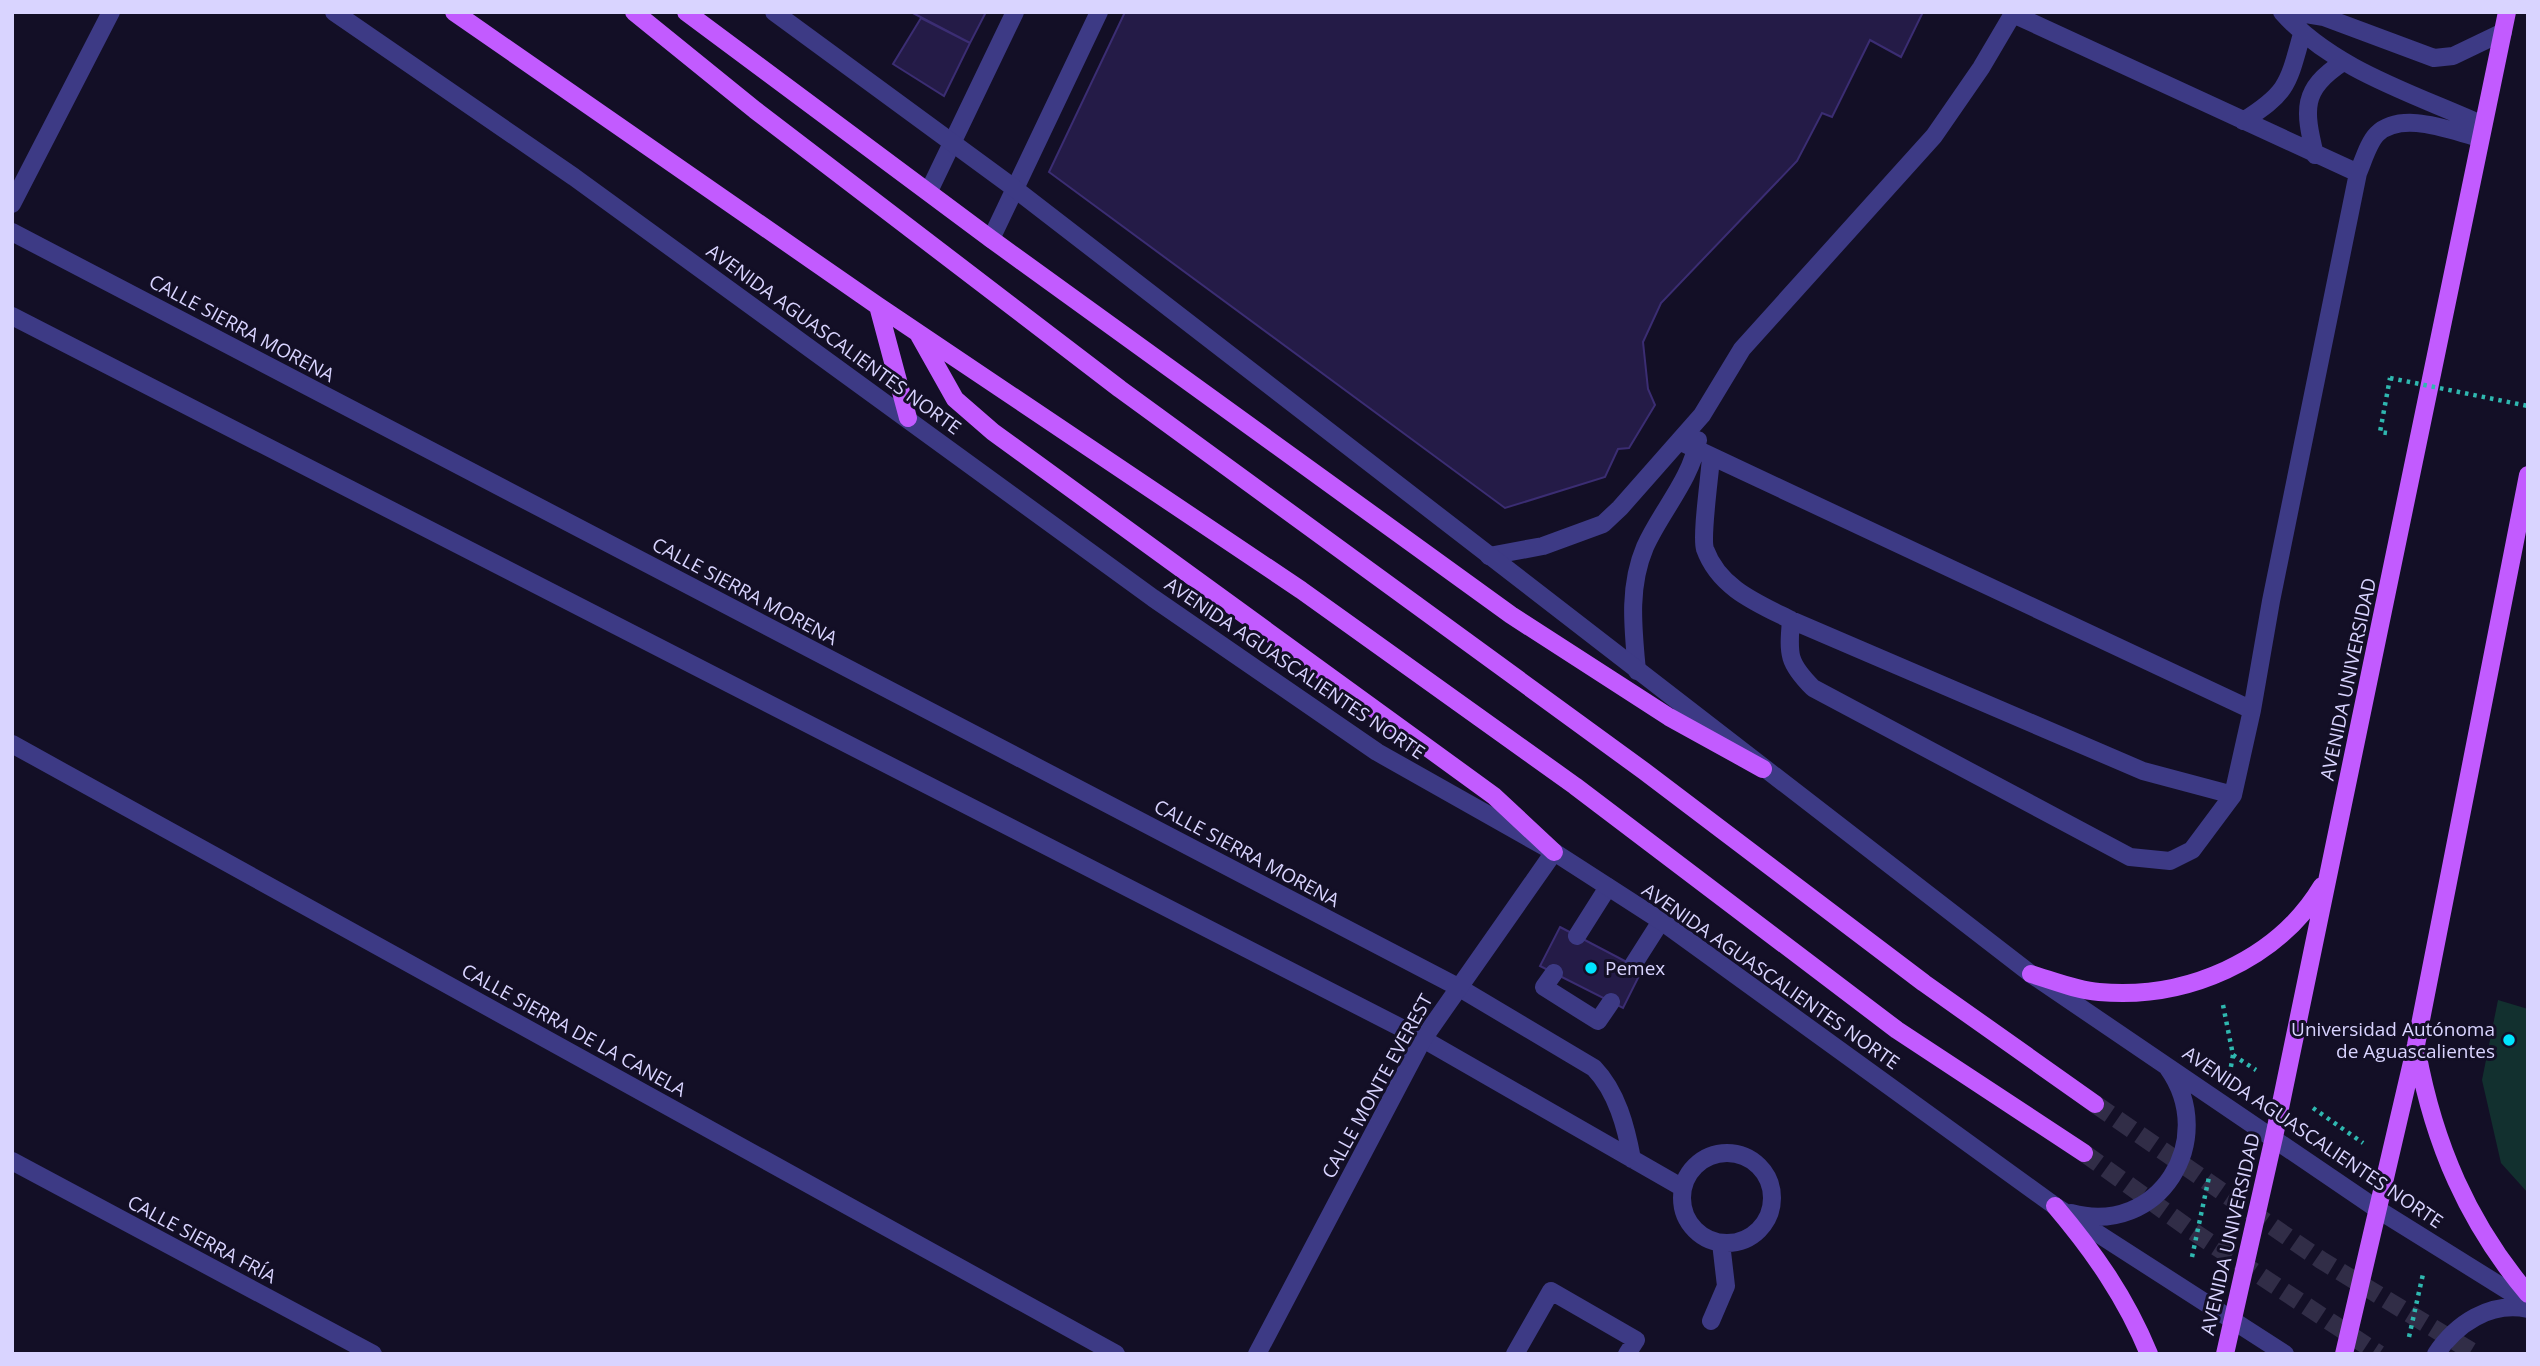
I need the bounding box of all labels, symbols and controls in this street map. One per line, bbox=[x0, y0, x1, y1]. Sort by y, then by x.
street label: AVENIDA AGUASCALIENTES NORTE bbox=[702, 238, 966, 440]
street label: CALLE SIERRA MORENA bbox=[145, 268, 339, 388]
street label: CALLE SIERRA MORENA bbox=[648, 531, 842, 651]
street label: AVENIDA AGUASCALIENTES NORTE bbox=[1160, 571, 1430, 765]
street label: AVENIDA UNIVERSIDAD bbox=[2314, 575, 2382, 783]
street label: CALLE SIERRA MORENA bbox=[1150, 793, 1344, 913]
street label: AVENIDA AGUASCALIENTES NORTE bbox=[1637, 877, 1905, 1075]
place label: Pemex bbox=[1605, 955, 1665, 981]
street label: CALLE SIERRA DE LA CANELA bbox=[457, 957, 691, 1103]
marker: Pemex bbox=[1583, 960, 1599, 976]
street label: CALLE MONTE EVEREST bbox=[1315, 989, 1439, 1183]
place label: Universidad Autónoma de Aguascalientes bbox=[2291, 1016, 2495, 1064]
marker: Universidad Autónoma de Aguascalientes bbox=[2501, 1032, 2517, 1048]
street label: AVENIDA AGUASCALIENTES NORTE bbox=[2178, 1040, 2448, 1234]
street label: AVENIDA UNIVERSIDAD bbox=[2194, 1130, 2266, 1338]
street label: CALLE SIERRA FRÍA bbox=[123, 1189, 281, 1289]

